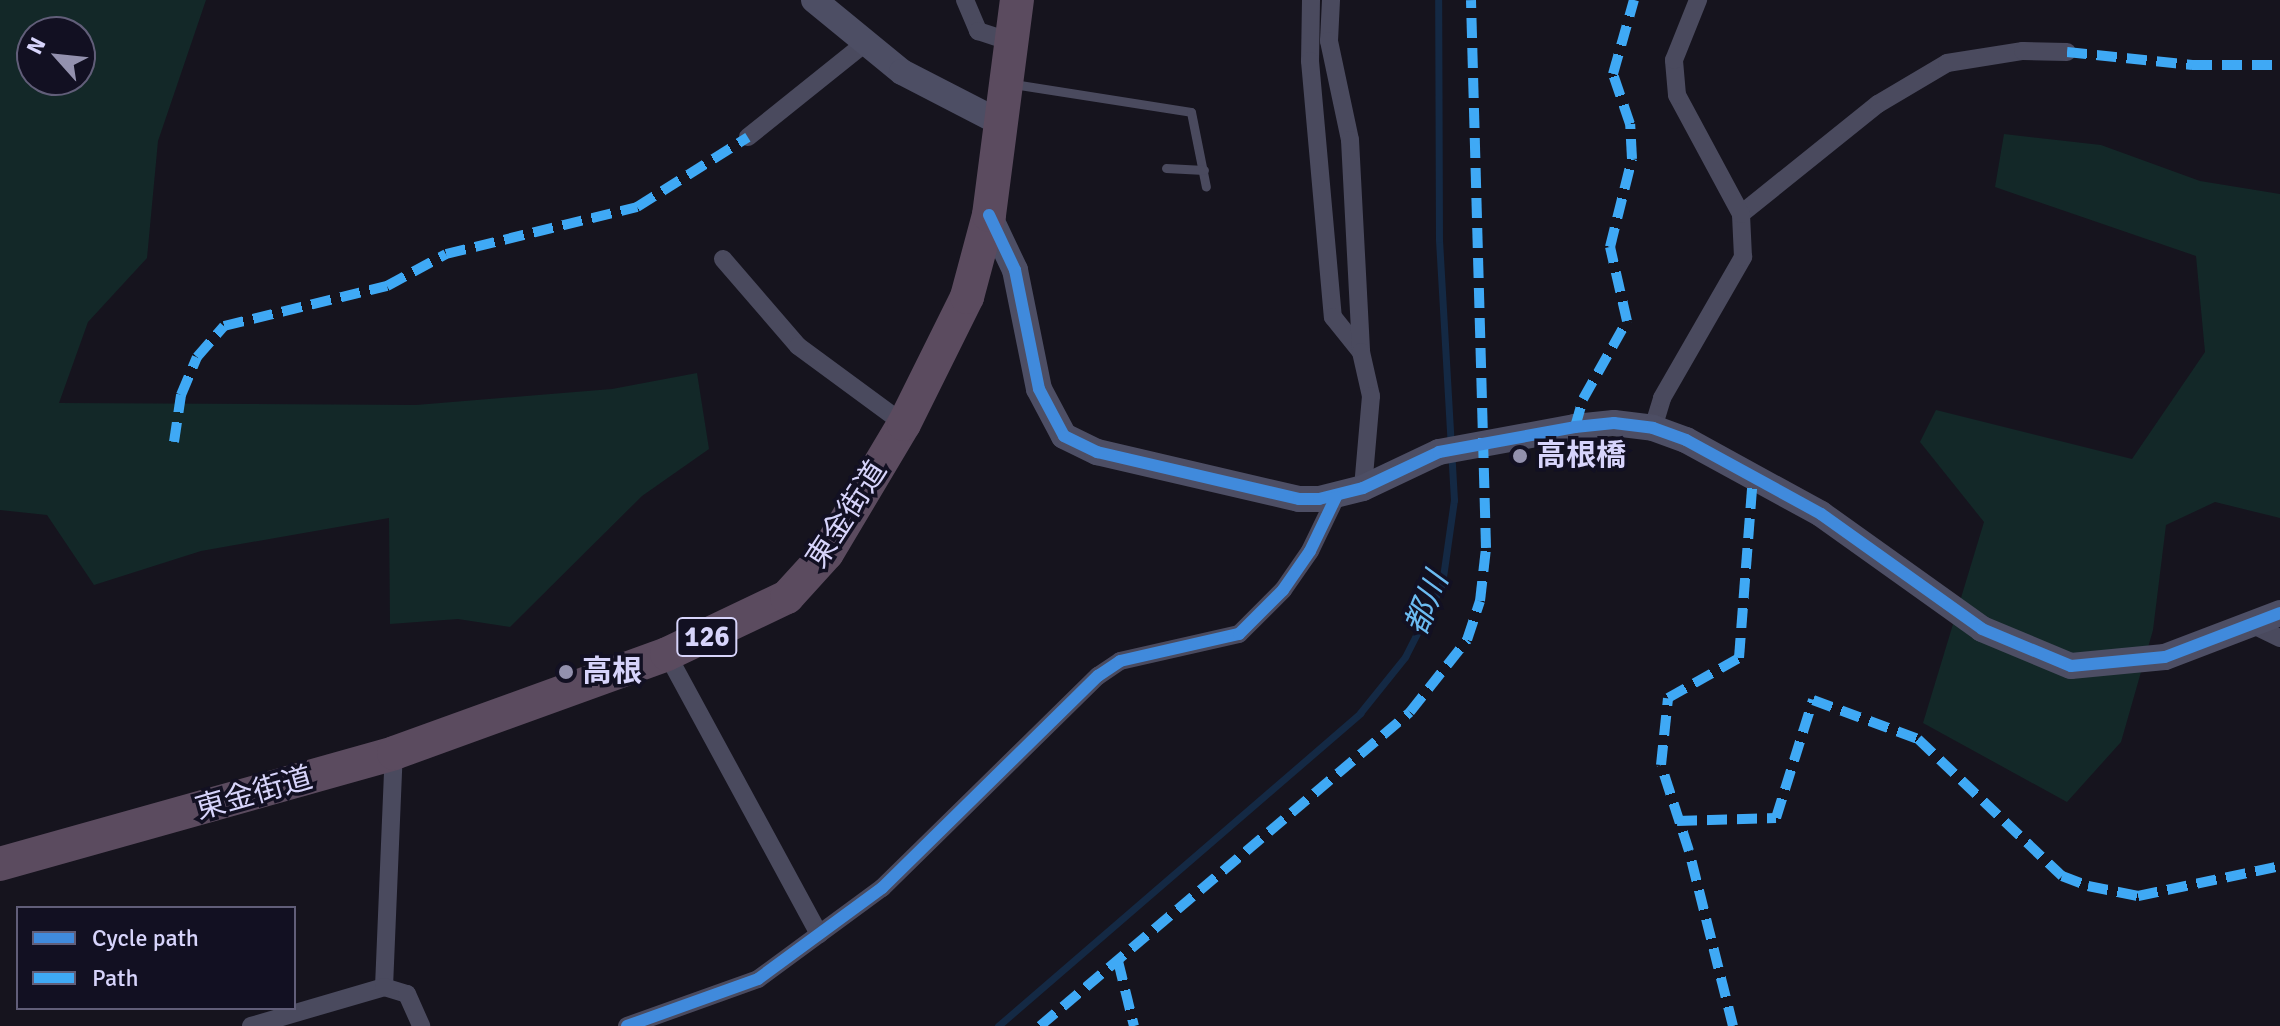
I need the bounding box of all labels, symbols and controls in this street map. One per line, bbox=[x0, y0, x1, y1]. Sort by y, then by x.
north arrow bbox=[16, 16, 96, 96]
text: N bbox=[20, 33, 51, 59]
place label: 高根橋 bbox=[1536, 438, 1626, 474]
marker: 高根橋 bbox=[1511, 447, 1529, 465]
street label: 東金街道 bbox=[799, 455, 895, 575]
water label: 都川 bbox=[1397, 567, 1457, 641]
road number: 126 bbox=[675, 613, 739, 661]
place label: 高根 bbox=[582, 654, 642, 690]
marker: 高根 bbox=[557, 663, 575, 681]
street label: 東金街道 bbox=[191, 760, 317, 828]
legend bbox=[16, 906, 296, 1010]
text: Cycle path bbox=[92, 923, 199, 953]
text: Path bbox=[92, 963, 138, 993]

